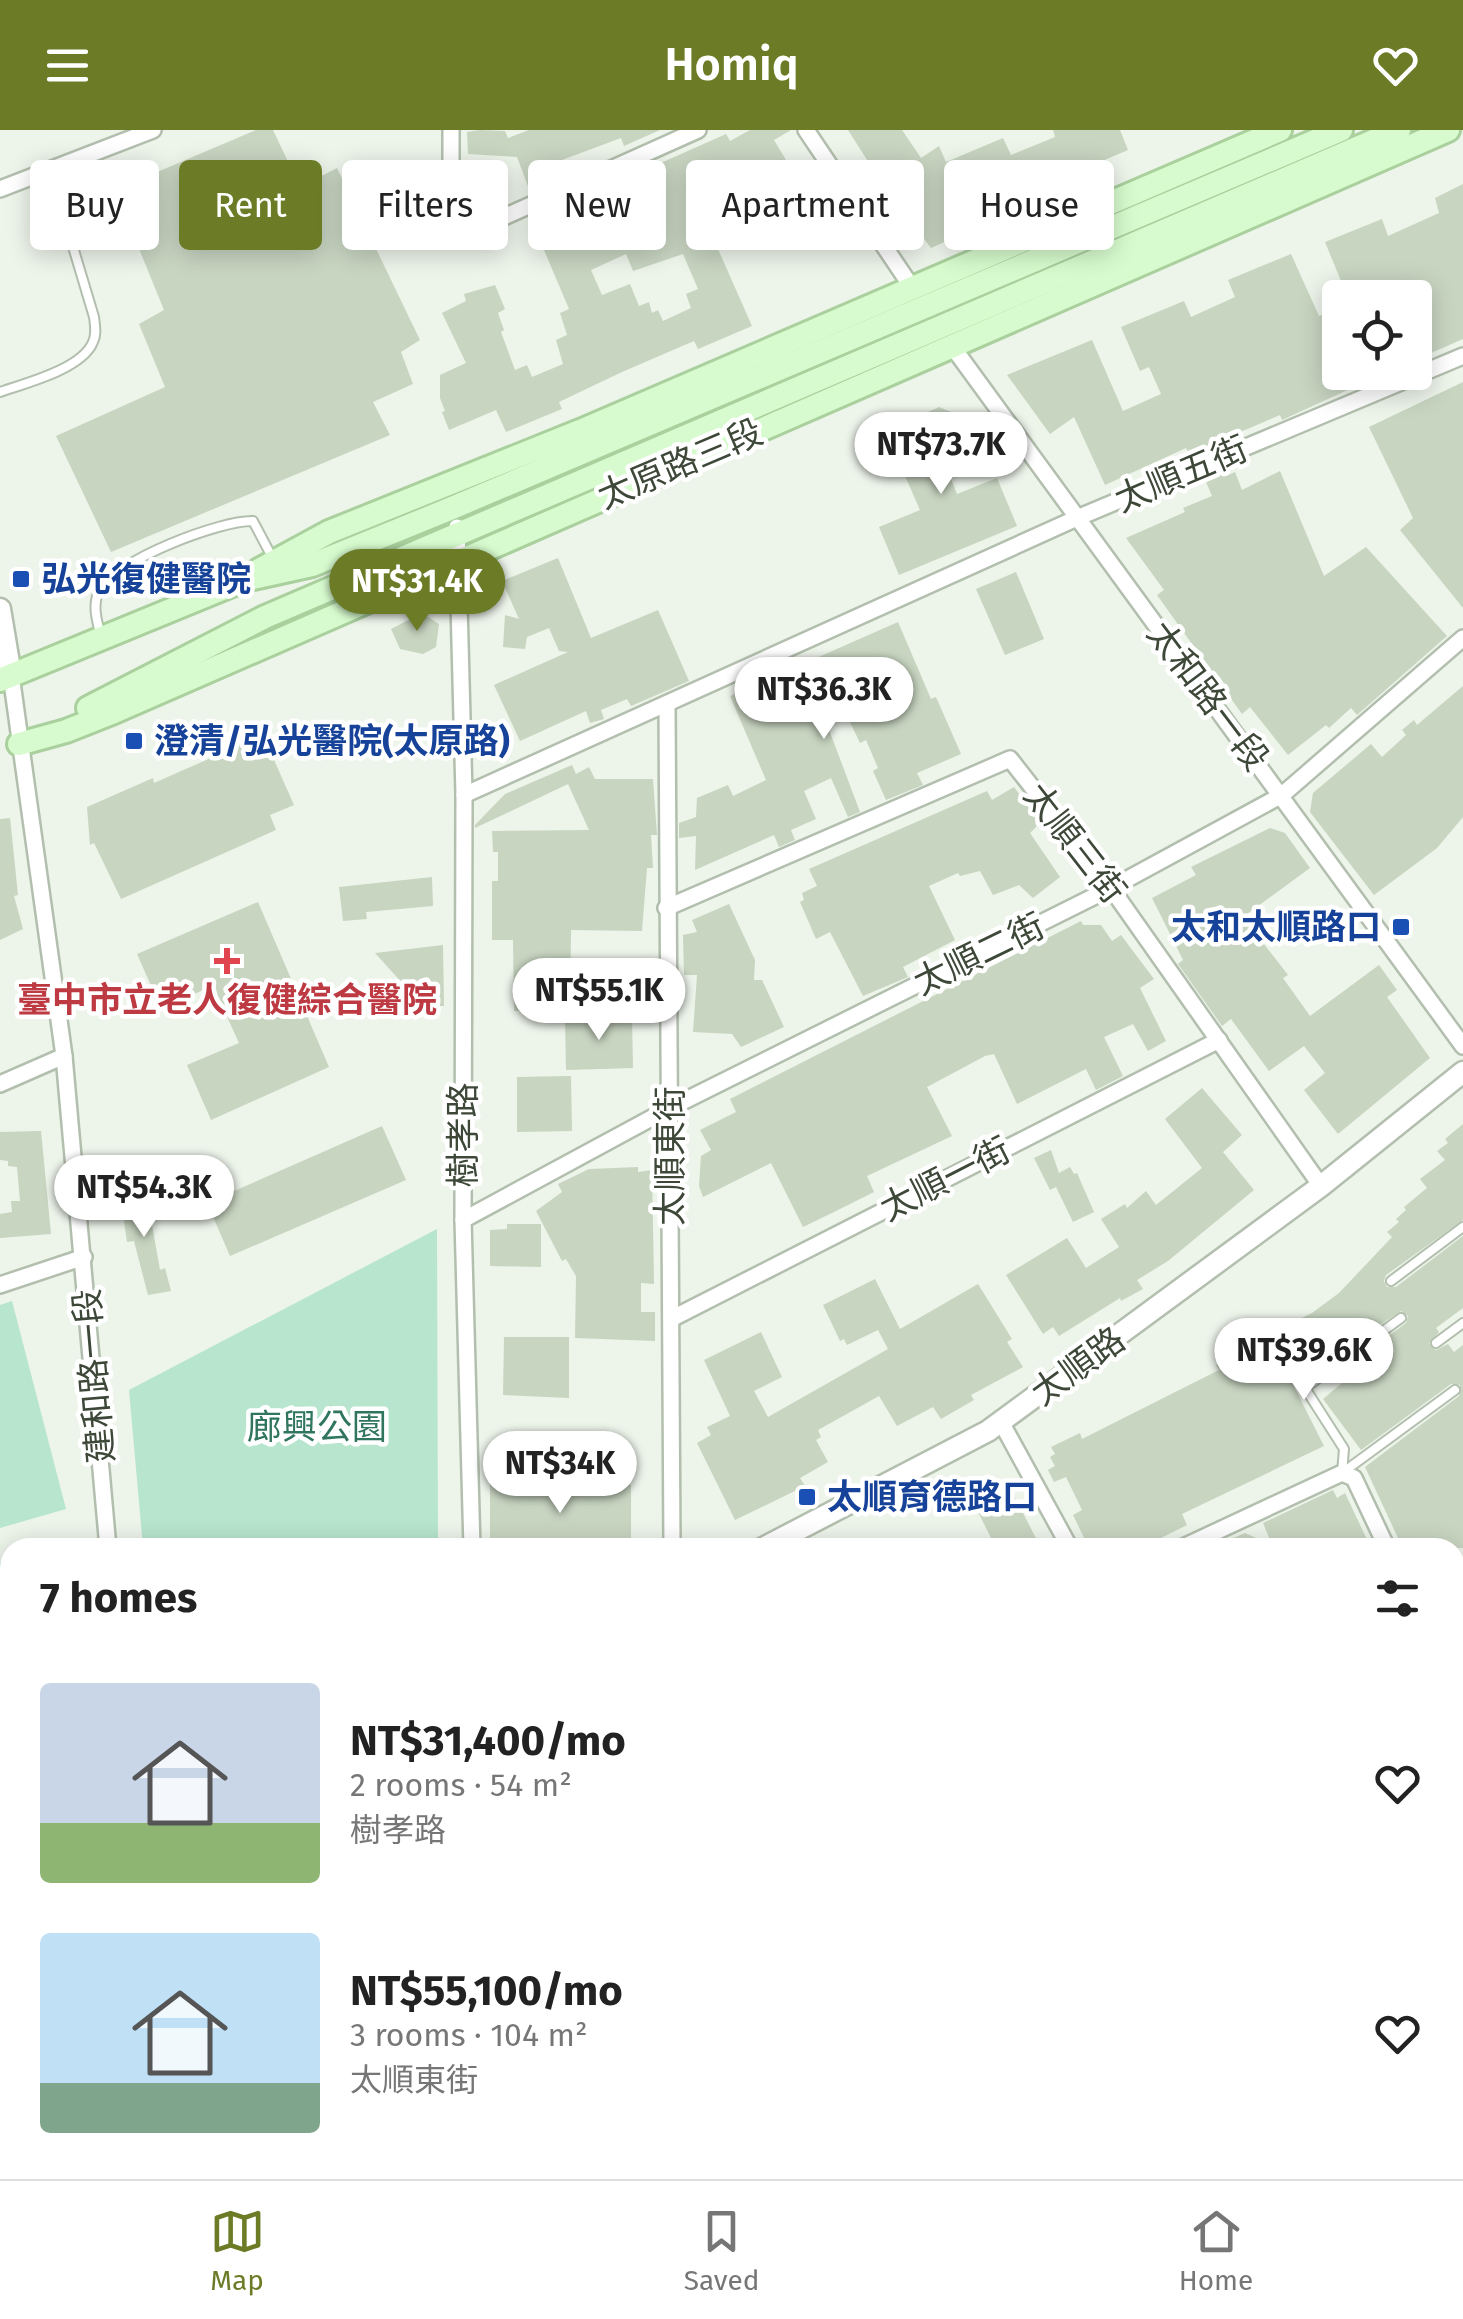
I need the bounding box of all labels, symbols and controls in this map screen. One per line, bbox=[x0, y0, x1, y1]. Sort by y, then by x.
icon: menu bbox=[40, 38, 95, 93]
text: Homiq bbox=[664, 38, 799, 92]
icon: heart bbox=[1368, 38, 1423, 93]
chip: Buy bbox=[30, 160, 159, 250]
chip: Rent bbox=[179, 160, 322, 250]
chip: Filters bbox=[342, 160, 508, 250]
chip: New bbox=[528, 160, 666, 250]
chip: Apartment bbox=[686, 160, 924, 250]
chip: House bbox=[944, 160, 1114, 250]
map controls bbox=[1322, 280, 1432, 390]
button: locate bbox=[1322, 280, 1432, 390]
street label: 太原路三段 bbox=[591, 410, 769, 518]
pin: NT$73.7K bbox=[838, 412, 1044, 497]
text: NT$73.7K bbox=[876, 425, 1006, 463]
street label: 太順五街 bbox=[1108, 427, 1254, 521]
pin: NT$31.4K bbox=[314, 549, 520, 634]
place label: 弘光復健醫院 bbox=[41, 558, 251, 600]
text: NT$31.4K bbox=[351, 562, 483, 600]
marker: 弘光復健醫院 bbox=[10, 568, 32, 590]
street label: 太和路一段 bbox=[1139, 613, 1277, 779]
pin: NT$36.3K bbox=[721, 657, 927, 742]
text: NT$36.3K bbox=[756, 670, 892, 708]
place label: 澄清/弘光醫院(太原路) bbox=[154, 720, 510, 762]
marker: 澄清/弘光醫院(太原路) bbox=[123, 730, 145, 752]
street label: 太順三街 bbox=[1015, 775, 1135, 911]
street label: 太順二街 bbox=[907, 904, 1051, 1004]
place label: 太和太順路口 bbox=[1171, 906, 1381, 948]
marker: 太和太順路口 bbox=[1390, 916, 1412, 938]
marker: 臺中市立老人復健綜合醫院 bbox=[214, 948, 240, 974]
pin: NT$55.1K bbox=[496, 958, 702, 1043]
text: NT$55.1K bbox=[534, 971, 664, 1009]
place label: 臺中市立老人復健綜合醫院 bbox=[17, 979, 437, 1021]
street label: 樹孝路 bbox=[442, 1082, 484, 1188]
street label: 太順東街 bbox=[649, 1086, 691, 1226]
street label: 太順一街 bbox=[873, 1129, 1017, 1229]
pin: NT$54.3K bbox=[41, 1155, 247, 1240]
text: NT$54.3K bbox=[76, 1168, 212, 1206]
street label: 建和路一段 bbox=[65, 1287, 123, 1465]
street label: 太順路 bbox=[1023, 1318, 1133, 1414]
pin: NT$39.6K bbox=[1201, 1318, 1407, 1403]
text: NT$39.6K bbox=[1236, 1331, 1372, 1369]
park label: 廊興公園 bbox=[247, 1406, 387, 1448]
pin: NT$34K bbox=[479, 1431, 641, 1516]
text: NT$34K bbox=[505, 1444, 615, 1482]
place label: 太順育德路口 bbox=[827, 1476, 1037, 1518]
marker: 太順育德路口 bbox=[796, 1486, 818, 1508]
icon: filters bbox=[1370, 1571, 1425, 1626]
text: 7 homes bbox=[40, 1573, 197, 1623]
text: NT$31,400/mo bbox=[350, 1716, 626, 1766]
icon: home bbox=[120, 1723, 240, 1843]
icon: heart bbox=[1370, 1756, 1425, 1811]
text: 2 rooms · 54 m² bbox=[350, 1766, 572, 1804]
text: 樹孝路 bbox=[350, 1811, 446, 1849]
text: NT$55,100/mo bbox=[350, 1966, 623, 2016]
icon: home bbox=[120, 1973, 240, 2093]
icon: heart bbox=[1370, 2006, 1425, 2061]
text: 3 rooms · 104 m² bbox=[350, 2016, 588, 2054]
text: 太順東街 bbox=[350, 2061, 478, 2099]
tab: Map bbox=[210, 2204, 265, 2297]
tab: Saved bbox=[684, 2204, 760, 2297]
tab: Home bbox=[1179, 2204, 1253, 2297]

